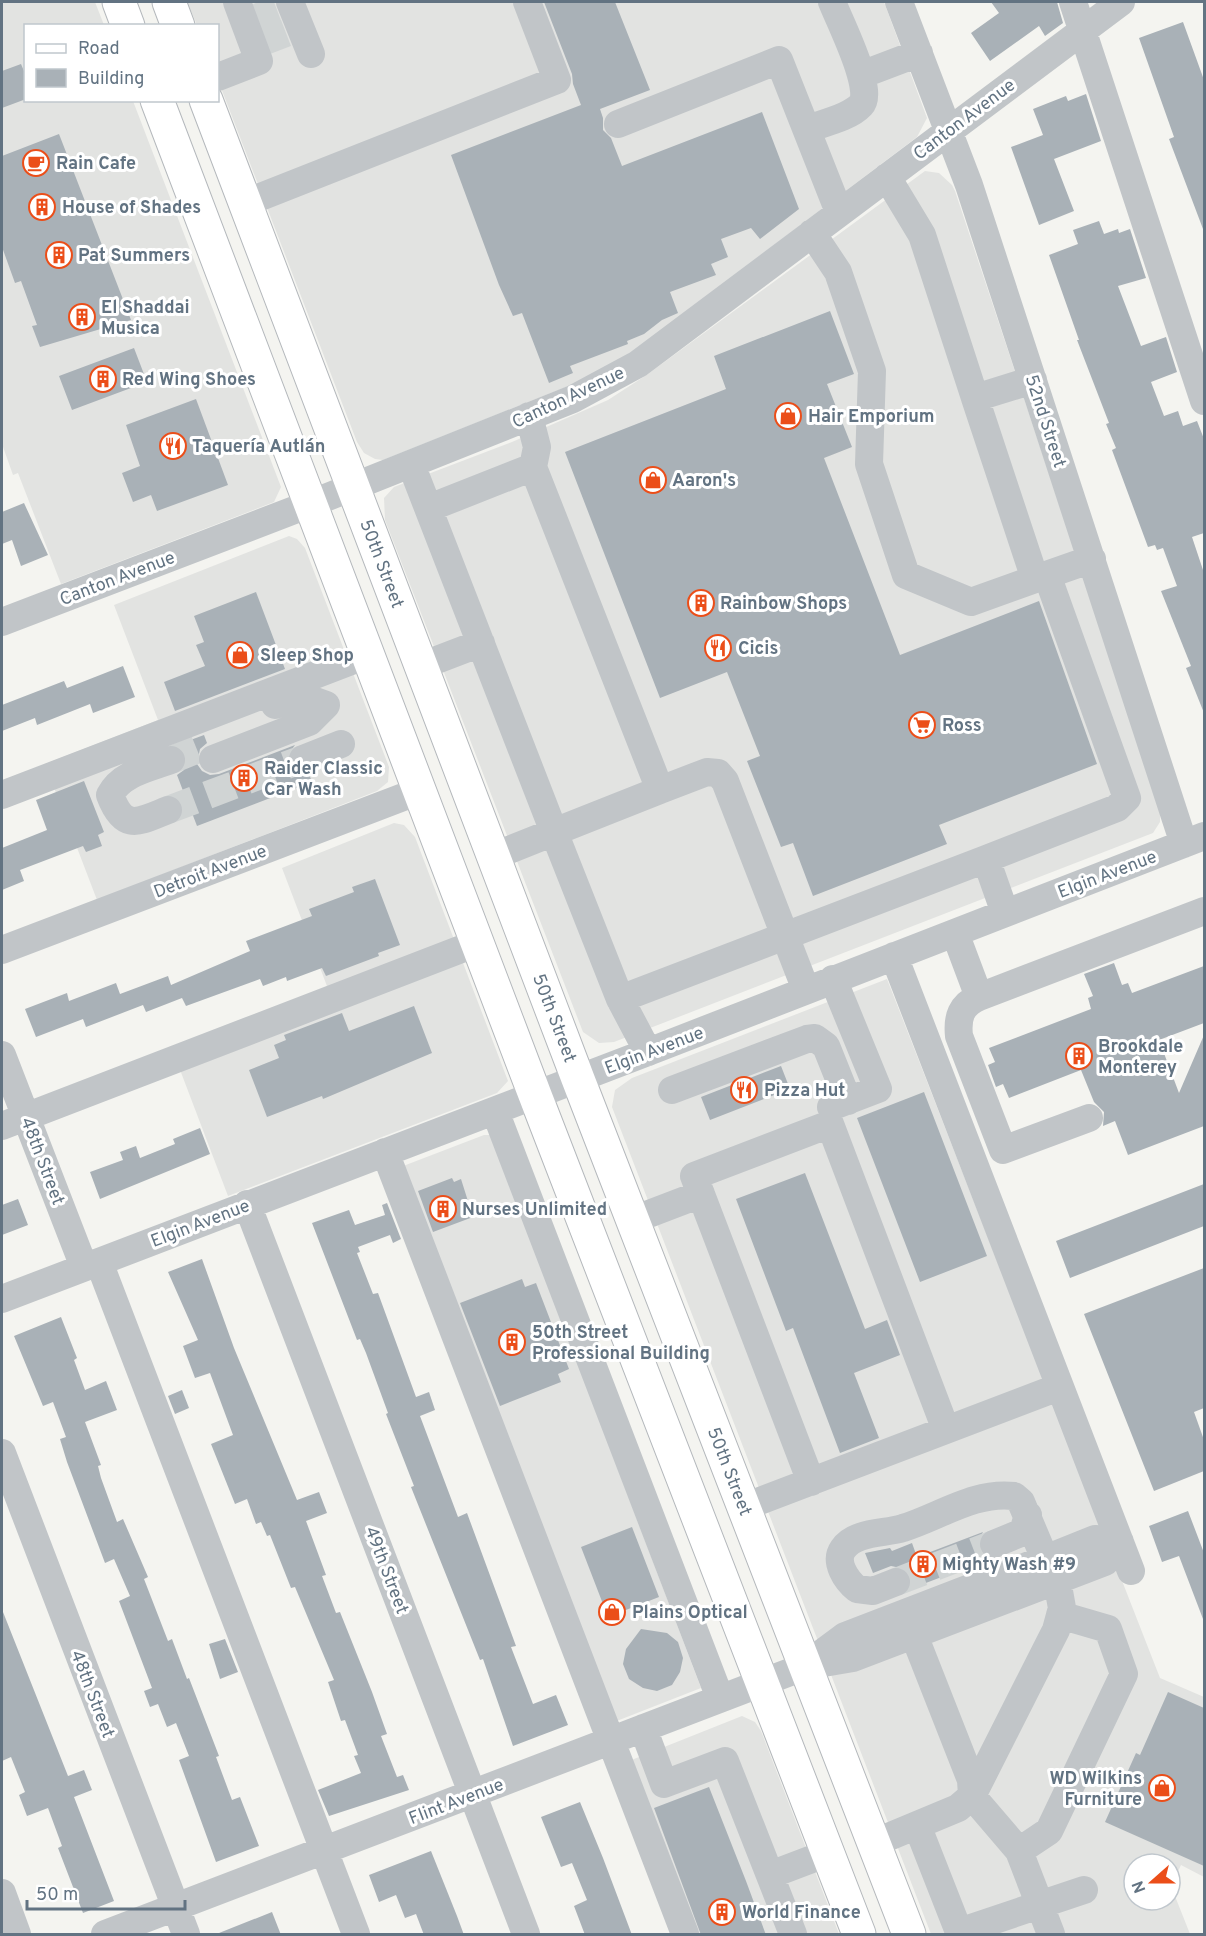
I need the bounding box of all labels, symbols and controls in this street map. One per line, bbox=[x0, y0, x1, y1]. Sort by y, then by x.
legend bbox=[24, 24, 219, 102]
text: Road bbox=[78, 38, 120, 61]
text: Building bbox=[78, 68, 144, 91]
street label: Canton Avenue bbox=[909, 74, 1020, 166]
cafe icon: Rain Cafe bbox=[21, 148, 51, 178]
place label: Rain Cafe bbox=[56, 153, 136, 176]
building icon: House of Shades bbox=[27, 192, 57, 222]
place label: House of Shades bbox=[62, 197, 201, 220]
building icon: Pat Summers bbox=[44, 240, 74, 270]
place label: Pat Summers bbox=[78, 245, 190, 268]
place label: El Shaddai Musica bbox=[101, 297, 190, 341]
building icon: El Shaddai Musica bbox=[67, 302, 97, 332]
street label: Canton Avenue bbox=[509, 362, 629, 434]
building icon: Red Wing Shoes bbox=[88, 364, 118, 394]
place label: Red Wing Shoes bbox=[122, 369, 256, 392]
street label: 52nd Street bbox=[1019, 372, 1070, 471]
shop icon: Hair Emporium bbox=[773, 401, 803, 431]
place label: Hair Emporium bbox=[808, 406, 935, 429]
restaurant icon: Taquería Autlán bbox=[158, 431, 188, 461]
place label: Taquería Autlán bbox=[192, 436, 325, 459]
shop icon: Aaron's bbox=[638, 465, 668, 495]
place label: Aaron's bbox=[672, 470, 736, 493]
street label: 50th Street bbox=[353, 517, 408, 612]
street label: Canton Avenue bbox=[57, 547, 178, 612]
building icon: Rainbow Shops bbox=[686, 588, 716, 618]
place label: Rainbow Shops bbox=[720, 593, 847, 616]
restaurant icon: Cicis bbox=[703, 633, 733, 663]
place label: Cicis bbox=[738, 638, 778, 661]
shop icon: Sleep Shop bbox=[225, 640, 255, 670]
place label: Sleep Shop bbox=[260, 645, 354, 668]
supermarket icon: Ross bbox=[907, 710, 937, 740]
place label: Ross bbox=[942, 715, 982, 738]
place label: Raider Classic Car Wash bbox=[264, 758, 383, 802]
building icon: Raider Classic Car Wash bbox=[229, 763, 259, 793]
street label: Detroit Avenue bbox=[151, 840, 270, 905]
street label: Elgin Avenue bbox=[1055, 846, 1160, 905]
street label: 50th Street bbox=[526, 971, 581, 1066]
street label: Elgin Avenue bbox=[602, 1022, 707, 1081]
place label: Brookdale Monterey bbox=[1098, 1036, 1183, 1080]
building icon: Brookdale Monterey bbox=[1064, 1041, 1094, 1071]
restaurant icon: Pizza Hut bbox=[729, 1075, 759, 1105]
place label: Pizza Hut bbox=[764, 1080, 845, 1103]
street label: 48th Street bbox=[14, 1114, 69, 1209]
building icon: Nurses Unlimited bbox=[428, 1194, 458, 1224]
street label: Elgin Avenue bbox=[148, 1195, 253, 1254]
place label: Nurses Unlimited bbox=[462, 1199, 607, 1222]
place label: 50th Street Professional Building bbox=[532, 1322, 710, 1366]
building icon: 50th Street Professional Building bbox=[497, 1327, 527, 1357]
street label: 50th Street bbox=[701, 1424, 756, 1519]
street label: 49th Street bbox=[358, 1523, 413, 1618]
building icon: Mighty Wash #9 bbox=[908, 1549, 938, 1579]
place label: Mighty Wash #9 bbox=[942, 1554, 1076, 1577]
shop icon: Plains Optical bbox=[597, 1597, 627, 1627]
place label: Plains Optical bbox=[632, 1602, 748, 1625]
street label: 48th Street bbox=[64, 1647, 119, 1742]
place label: WD Wilkins Furniture bbox=[1049, 1768, 1142, 1812]
shop icon: WD Wilkins Furniture bbox=[1147, 1773, 1177, 1803]
street label: Flint Avenue bbox=[406, 1774, 507, 1831]
north arrow bbox=[1122, 1852, 1182, 1912]
scale bar bbox=[27, 1873, 184, 1911]
text: N bbox=[1128, 1878, 1151, 1896]
text: 50 m bbox=[36, 1884, 78, 1907]
building icon: World Finance bbox=[707, 1897, 737, 1927]
place label: World Finance bbox=[742, 1902, 861, 1925]

